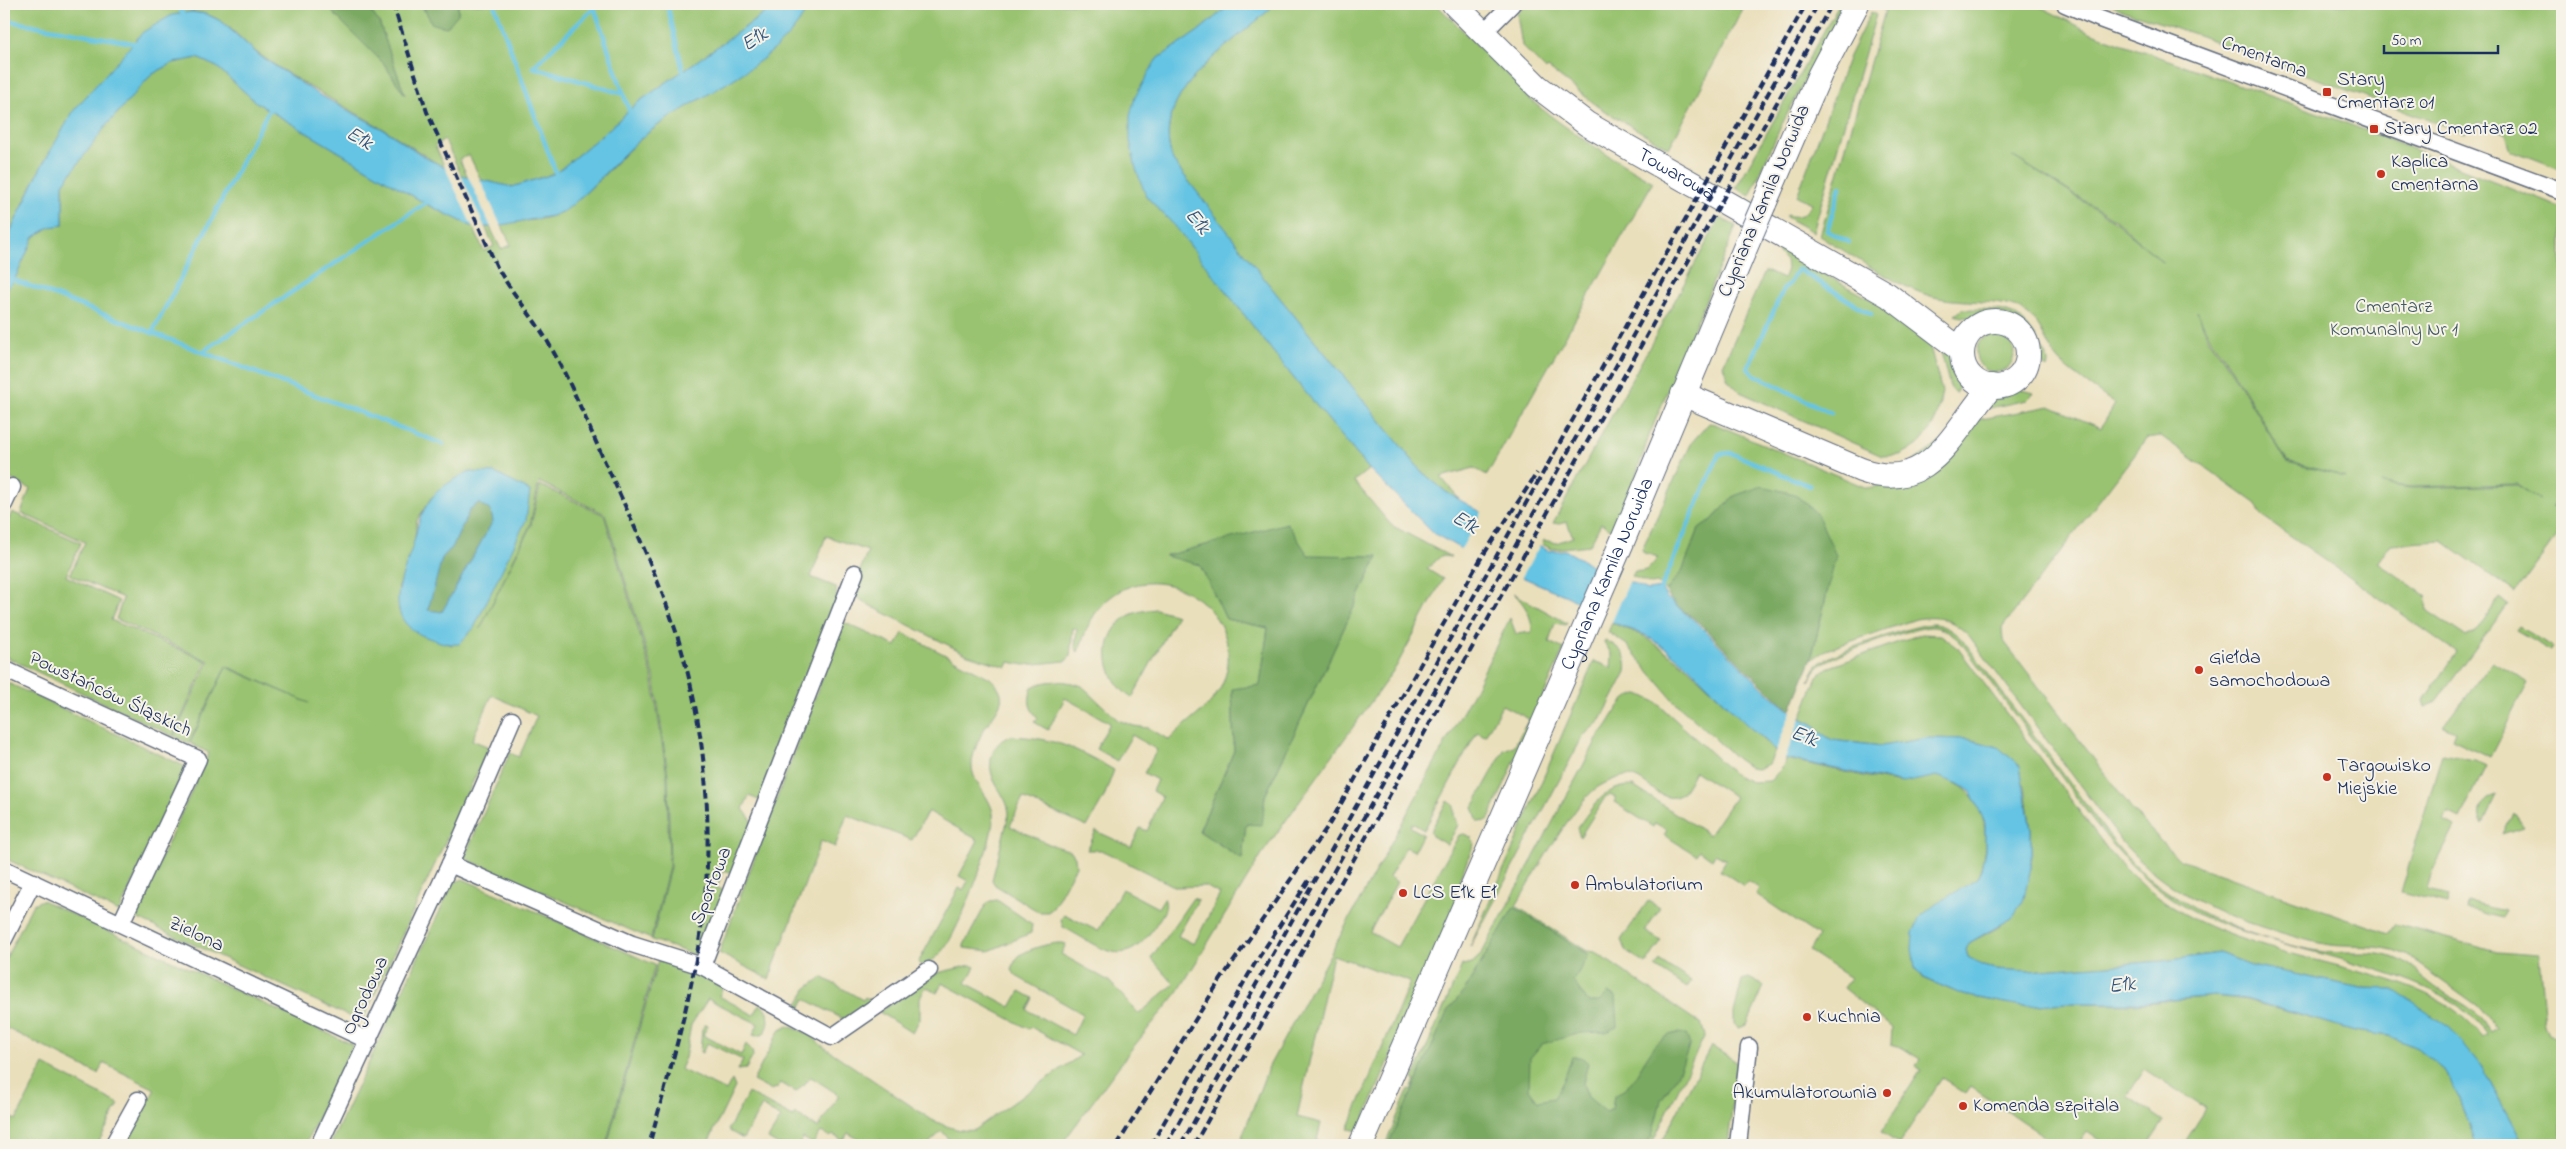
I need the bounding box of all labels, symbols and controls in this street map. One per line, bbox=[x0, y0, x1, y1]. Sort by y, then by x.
water label: Ełk bbox=[736, 20, 775, 60]
scale bar bbox=[2384, 22, 2497, 54]
street label: Cmentarna bbox=[2217, 29, 2311, 87]
text: 50 m bbox=[2391, 30, 2422, 52]
place label: Stary Cmentarz 01 bbox=[2337, 66, 2434, 118]
marker: Stary Cmentarz 01 bbox=[2321, 86, 2333, 98]
street label: Cypriana Kamila Norwida bbox=[1711, 100, 1819, 302]
place label: Stary Cmentarz 02 bbox=[2384, 115, 2538, 144]
water label: Ełk bbox=[340, 119, 379, 159]
marker: Stary Cmentarz 02 bbox=[2368, 123, 2380, 135]
street label: Towarowa bbox=[1632, 141, 1721, 208]
place label: Kaplica cmentarna bbox=[2391, 148, 2479, 200]
marker: Kaplica cmentarna bbox=[2375, 168, 2387, 180]
water label: Ełk bbox=[1177, 202, 1218, 242]
park label: Cmentarz Komunalny Nr 1 bbox=[2330, 293, 2458, 345]
street label: Cypriana Kamila Norwida bbox=[1554, 473, 1662, 675]
water label: Ełk bbox=[1446, 503, 1485, 543]
place label: Giełda samochodowa bbox=[2209, 644, 2330, 696]
street label: Powstańców Śląskich bbox=[24, 645, 196, 745]
marker: Giełda samochodowa bbox=[2193, 664, 2205, 676]
water label: Ełk bbox=[1786, 718, 1823, 756]
place label: Targowisko Miejskie bbox=[2337, 752, 2431, 804]
marker: Targowisko Miejskie bbox=[2321, 771, 2333, 783]
street label: Sportowa bbox=[684, 843, 740, 929]
place label: Ambulatorium bbox=[1585, 871, 1703, 900]
place label: LCS Ełk Eł bbox=[1413, 879, 1497, 908]
marker: Ambulatorium bbox=[1569, 879, 1581, 891]
marker: LCS Ełk Eł bbox=[1397, 887, 1409, 899]
street label: Zielona bbox=[163, 910, 229, 960]
street label: Ogrodowa bbox=[335, 952, 398, 1041]
water label: Ełk bbox=[2107, 970, 2138, 1002]
place label: Kuchnia bbox=[1817, 1003, 1881, 1032]
marker: Kuchnia bbox=[1801, 1011, 1813, 1023]
place label: Akumulatorownia bbox=[1732, 1079, 1877, 1108]
marker: Akumulatorownia bbox=[1881, 1087, 1893, 1099]
place label: Komenda szpitala bbox=[1973, 1092, 2119, 1121]
marker: Komenda szpitala bbox=[1957, 1100, 1969, 1112]

